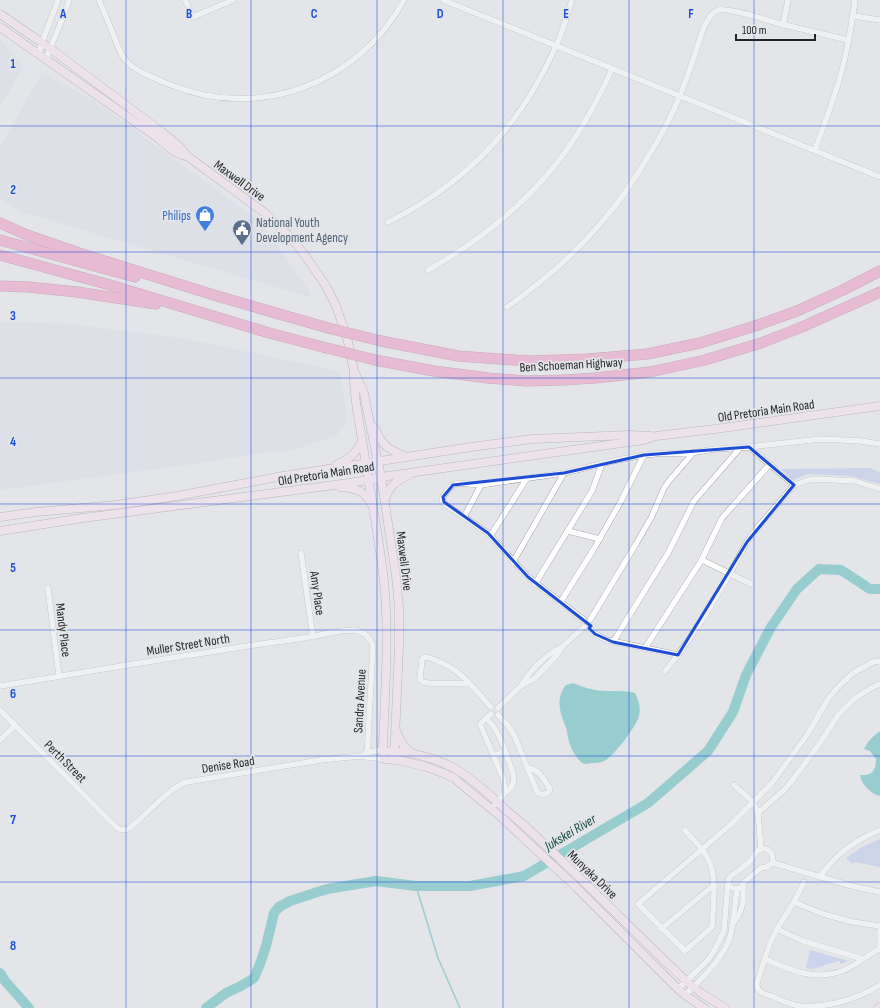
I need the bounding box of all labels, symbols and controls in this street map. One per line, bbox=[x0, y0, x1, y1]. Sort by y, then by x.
text: A bbox=[59, 6, 67, 22]
text: B bbox=[186, 6, 192, 22]
text: C bbox=[311, 6, 318, 22]
text: D bbox=[437, 6, 444, 22]
text: E bbox=[563, 6, 569, 22]
text: F bbox=[688, 6, 694, 22]
scale bar bbox=[736, 16, 815, 42]
text: 100 m bbox=[742, 23, 767, 38]
text: 1 bbox=[10, 56, 16, 72]
street label: Maxwell Drive bbox=[211, 157, 268, 205]
text: 2 bbox=[10, 182, 16, 198]
shop icon: Philips bbox=[194, 204, 216, 232]
place label: Philips bbox=[162, 208, 191, 224]
place label: National Youth Development Agency bbox=[256, 215, 348, 246]
public building icon: National Youth Development Agency bbox=[231, 218, 253, 246]
text: 3 bbox=[10, 308, 16, 324]
street label: Ben Schoeman Highway bbox=[519, 354, 623, 376]
street label: Old Pretoria Main Road bbox=[717, 396, 815, 426]
text: 4 bbox=[10, 434, 16, 450]
street label: Old Pretoria Main Road bbox=[277, 458, 376, 490]
street label: Maxwell Drive bbox=[392, 531, 416, 592]
text: 5 bbox=[10, 560, 16, 576]
street label: Amy Place bbox=[306, 569, 328, 616]
street label: Mandy Place bbox=[52, 602, 74, 658]
street label: Muller Street North bbox=[145, 631, 231, 659]
street label: Sandra Avenue bbox=[350, 669, 370, 733]
text: 6 bbox=[10, 686, 16, 702]
street label: Perth Street bbox=[41, 737, 90, 786]
street label: Denise Road bbox=[201, 753, 256, 777]
water label: Jukskei River bbox=[540, 810, 600, 855]
text: 7 bbox=[10, 812, 16, 828]
street label: Munyaka Drive bbox=[564, 847, 621, 902]
text: 8 bbox=[10, 938, 16, 954]

